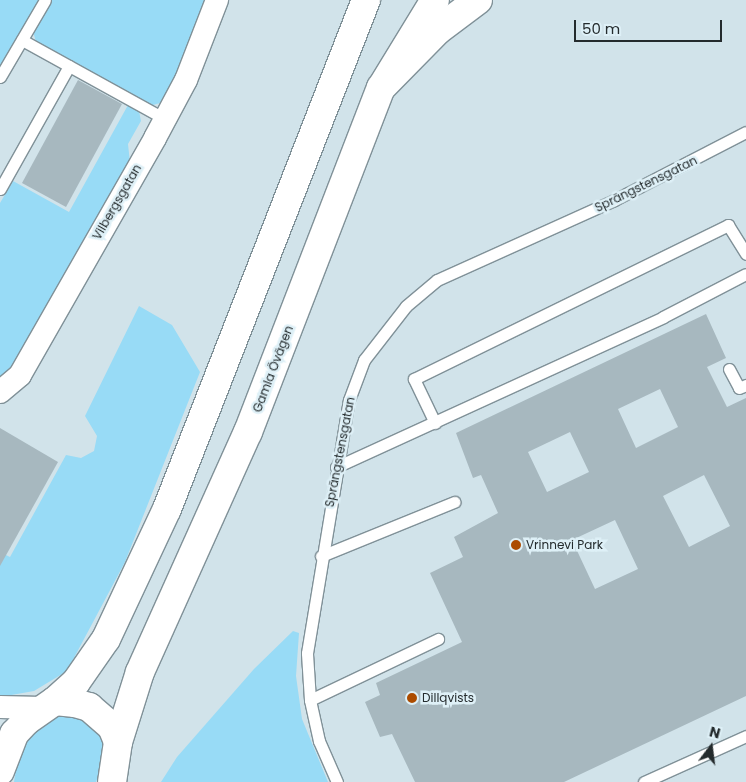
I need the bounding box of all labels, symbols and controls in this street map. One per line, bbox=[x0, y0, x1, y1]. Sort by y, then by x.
scale bar bbox=[576, 10, 724, 42]
text: 50 m bbox=[582, 18, 620, 39]
street label: Sprängstensgatan bbox=[593, 153, 699, 215]
street label: Vilbergsgatan bbox=[90, 162, 144, 242]
street label: Gamla Övägen bbox=[250, 324, 296, 414]
street label: Sprängstensgatan bbox=[322, 396, 358, 508]
place label: Vrinnevi Park bbox=[526, 538, 603, 552]
marker: Vrinnevi Park bbox=[510, 539, 522, 551]
place label: Dillqvists bbox=[422, 691, 474, 705]
marker: Dillqvists bbox=[406, 692, 418, 704]
text: N bbox=[707, 721, 723, 744]
north arrow bbox=[686, 722, 736, 772]

